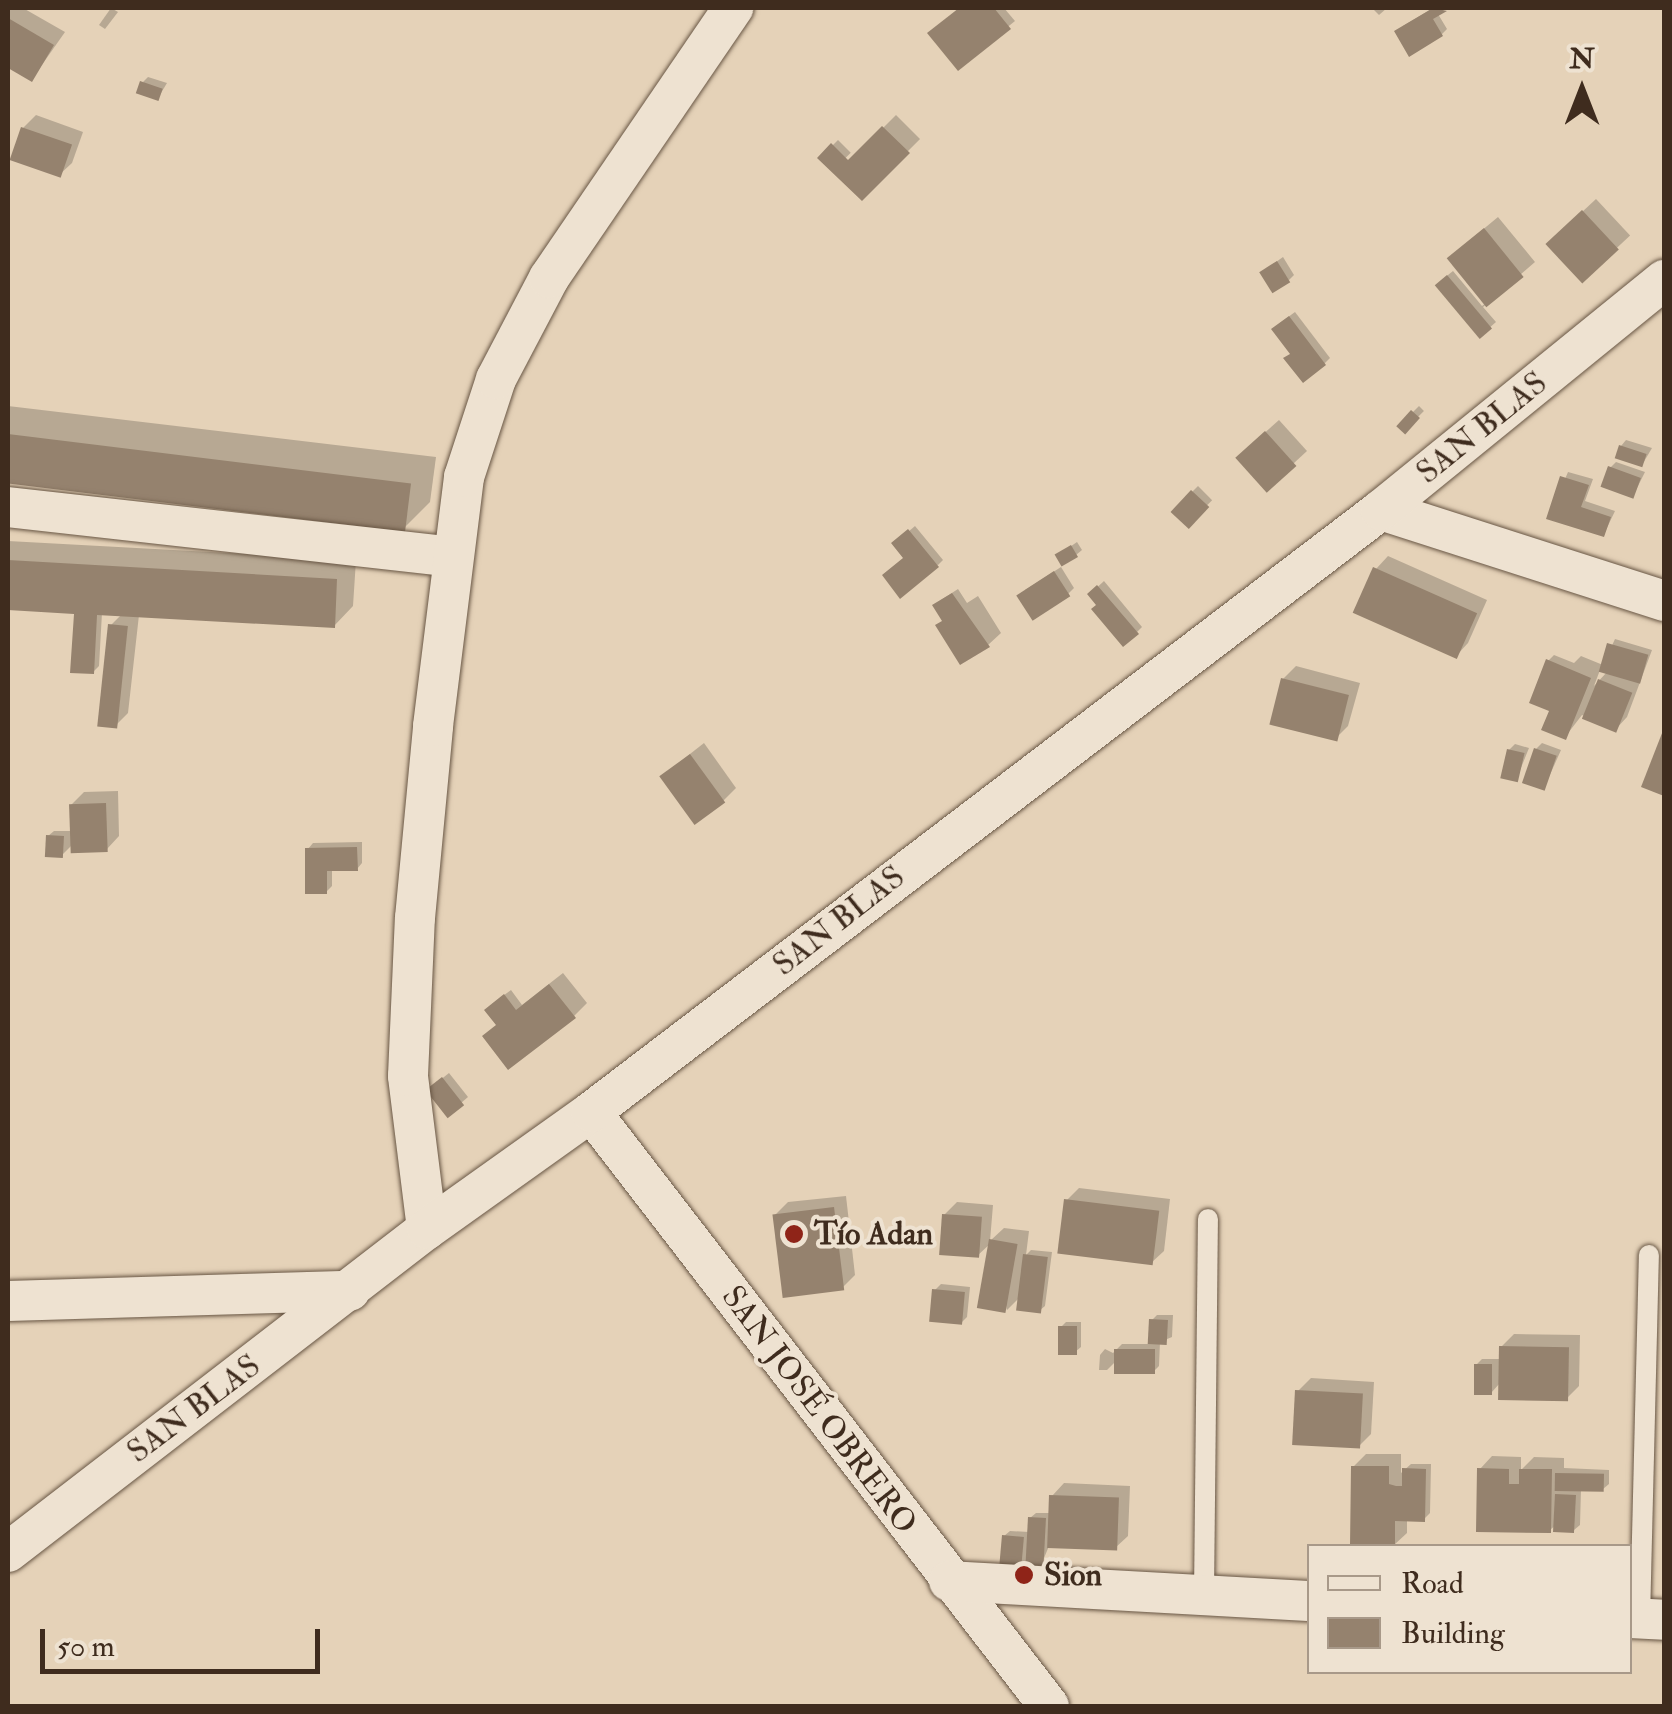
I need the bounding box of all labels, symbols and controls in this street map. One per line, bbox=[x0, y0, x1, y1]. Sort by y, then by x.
north arrow bbox=[1532, 40, 1632, 140]
text: N bbox=[1569, 42, 1595, 77]
street label: SAN BLAS bbox=[1409, 364, 1555, 492]
street label: SAN BLAS bbox=[766, 858, 912, 984]
place label: Tío Adan bbox=[814, 1215, 933, 1253]
marker: Tío Adan bbox=[783, 1223, 805, 1245]
street label: SAN JOSÉ OBRERO bbox=[713, 1278, 925, 1542]
street label: SAN BLAS bbox=[120, 1347, 268, 1471]
legend bbox=[1307, 1544, 1632, 1674]
place label: Sion bbox=[1044, 1556, 1102, 1594]
marker: Sion bbox=[1013, 1564, 1035, 1586]
text: Road bbox=[1401, 1565, 1464, 1602]
scale bar bbox=[45, 1609, 325, 1671]
text: Building bbox=[1401, 1615, 1505, 1652]
text: 50 m bbox=[57, 1628, 115, 1665]

